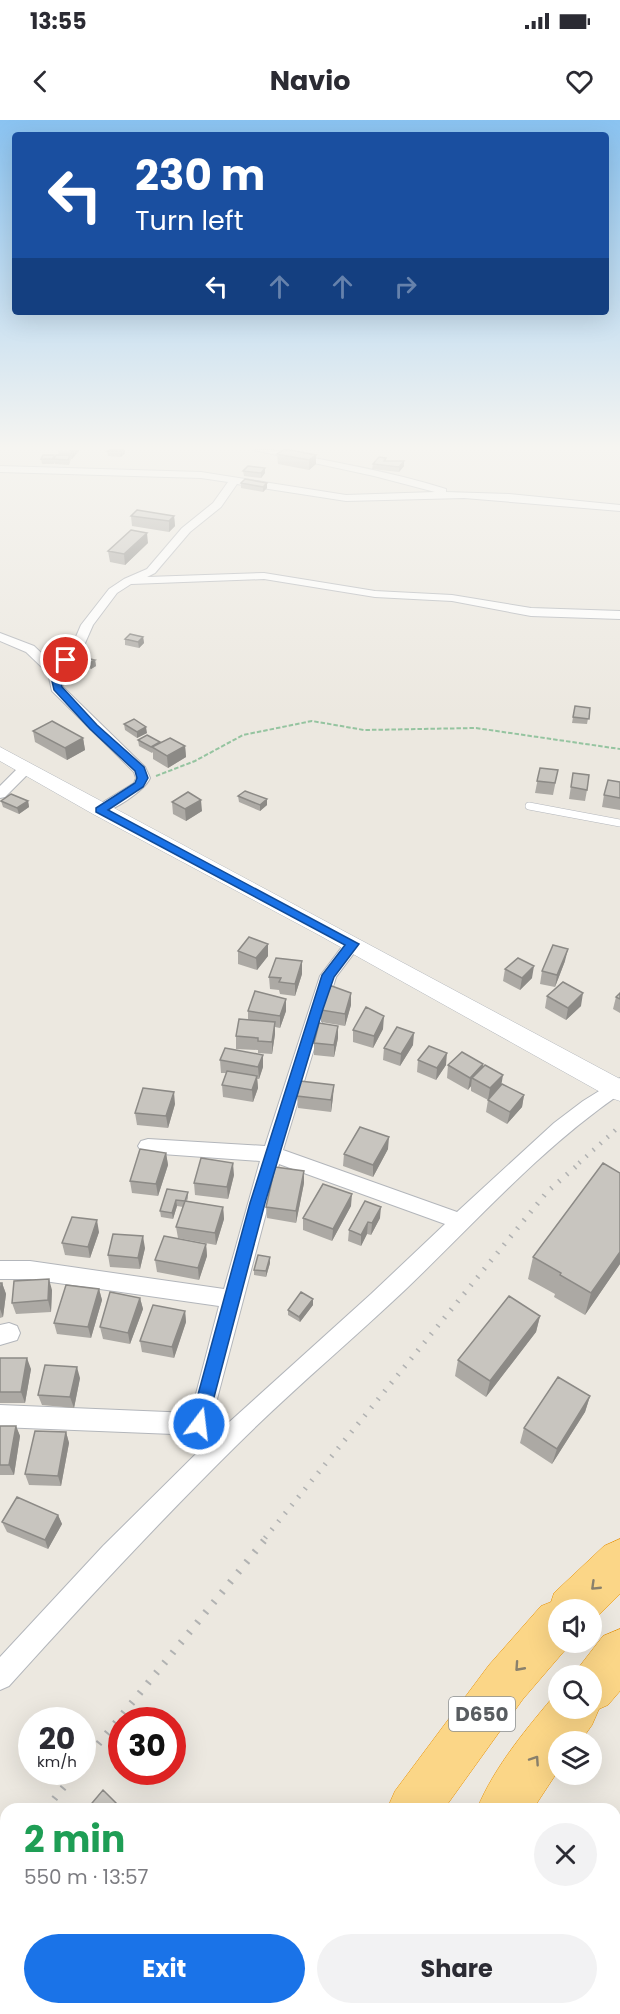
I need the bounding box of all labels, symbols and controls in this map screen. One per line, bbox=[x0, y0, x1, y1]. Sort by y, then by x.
text: 13:55 bbox=[30, 6, 86, 37]
text: Navio bbox=[270, 62, 350, 99]
icon: back bbox=[24, 65, 57, 98]
icon: heart bbox=[563, 65, 596, 98]
text: 230 m bbox=[135, 146, 265, 205]
icon: left bbox=[36, 156, 114, 234]
text: Turn left bbox=[135, 202, 244, 239]
icon: left bbox=[200, 270, 233, 303]
icon: ahead bbox=[263, 270, 296, 303]
icon: ahead bbox=[326, 270, 359, 303]
icon: right bbox=[389, 270, 422, 303]
pin bbox=[40, 634, 91, 685]
icon: arrive bbox=[49, 643, 82, 676]
position arrow bbox=[167, 1392, 231, 1456]
one-way arrow bbox=[592, 1579, 602, 1590]
map controls bbox=[548, 1599, 602, 1785]
button: sound bbox=[548, 1599, 602, 1653]
one-way arrow bbox=[515, 1660, 526, 1671]
button: search bbox=[548, 1665, 602, 1719]
road number: D650 bbox=[449, 1697, 515, 1731]
speed limit sign: 30 bbox=[108, 1707, 186, 1785]
text: 20 bbox=[39, 1717, 75, 1760]
button: layers bbox=[548, 1731, 602, 1785]
text: km/h bbox=[37, 1751, 77, 1772]
one-way arrow bbox=[528, 1756, 540, 1766]
text: 2 min bbox=[24, 1814, 125, 1865]
button: close bbox=[534, 1823, 597, 1886]
text: 550 m · 13:57 bbox=[24, 1863, 148, 1891]
button: Exit bbox=[24, 1934, 305, 2003]
button: Share bbox=[317, 1934, 597, 2003]

